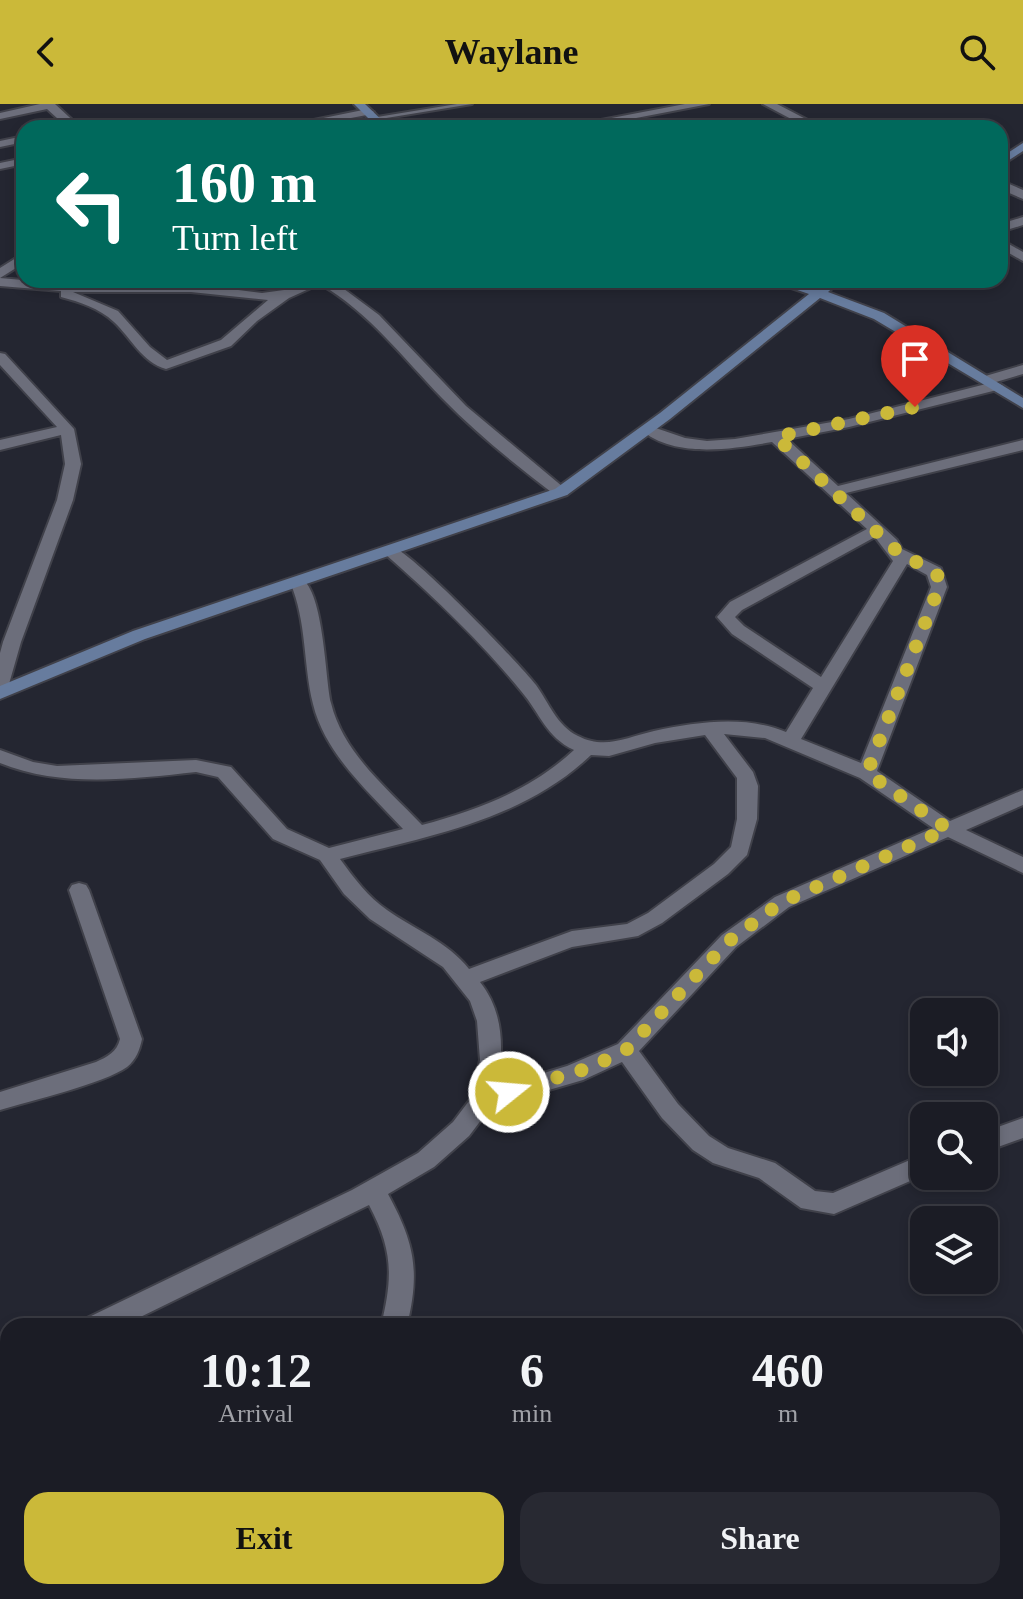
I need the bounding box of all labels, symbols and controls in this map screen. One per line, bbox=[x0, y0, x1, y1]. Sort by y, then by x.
icon: back bbox=[24, 30, 68, 74]
icon: search bbox=[955, 30, 999, 74]
text: Waylane bbox=[444, 32, 579, 72]
icon: left bbox=[40, 152, 144, 256]
text: 160 m bbox=[172, 152, 317, 214]
text: Turn left bbox=[172, 218, 298, 258]
pin bbox=[881, 325, 949, 407]
icon: arrive bbox=[893, 337, 937, 381]
map controls bbox=[910, 998, 998, 1294]
button: sound bbox=[910, 998, 998, 1086]
position arrow bbox=[467, 1050, 551, 1134]
button: search bbox=[910, 1102, 998, 1190]
button: layers bbox=[910, 1206, 998, 1294]
text: 10:12 bbox=[200, 1344, 312, 1397]
text: 6 bbox=[520, 1344, 544, 1397]
text: 460 bbox=[752, 1344, 824, 1397]
text: Arrival bbox=[218, 1399, 293, 1428]
text: min bbox=[512, 1399, 552, 1428]
text: m bbox=[778, 1399, 798, 1428]
button: Exit bbox=[24, 1492, 504, 1584]
button: Share bbox=[520, 1492, 1000, 1584]

